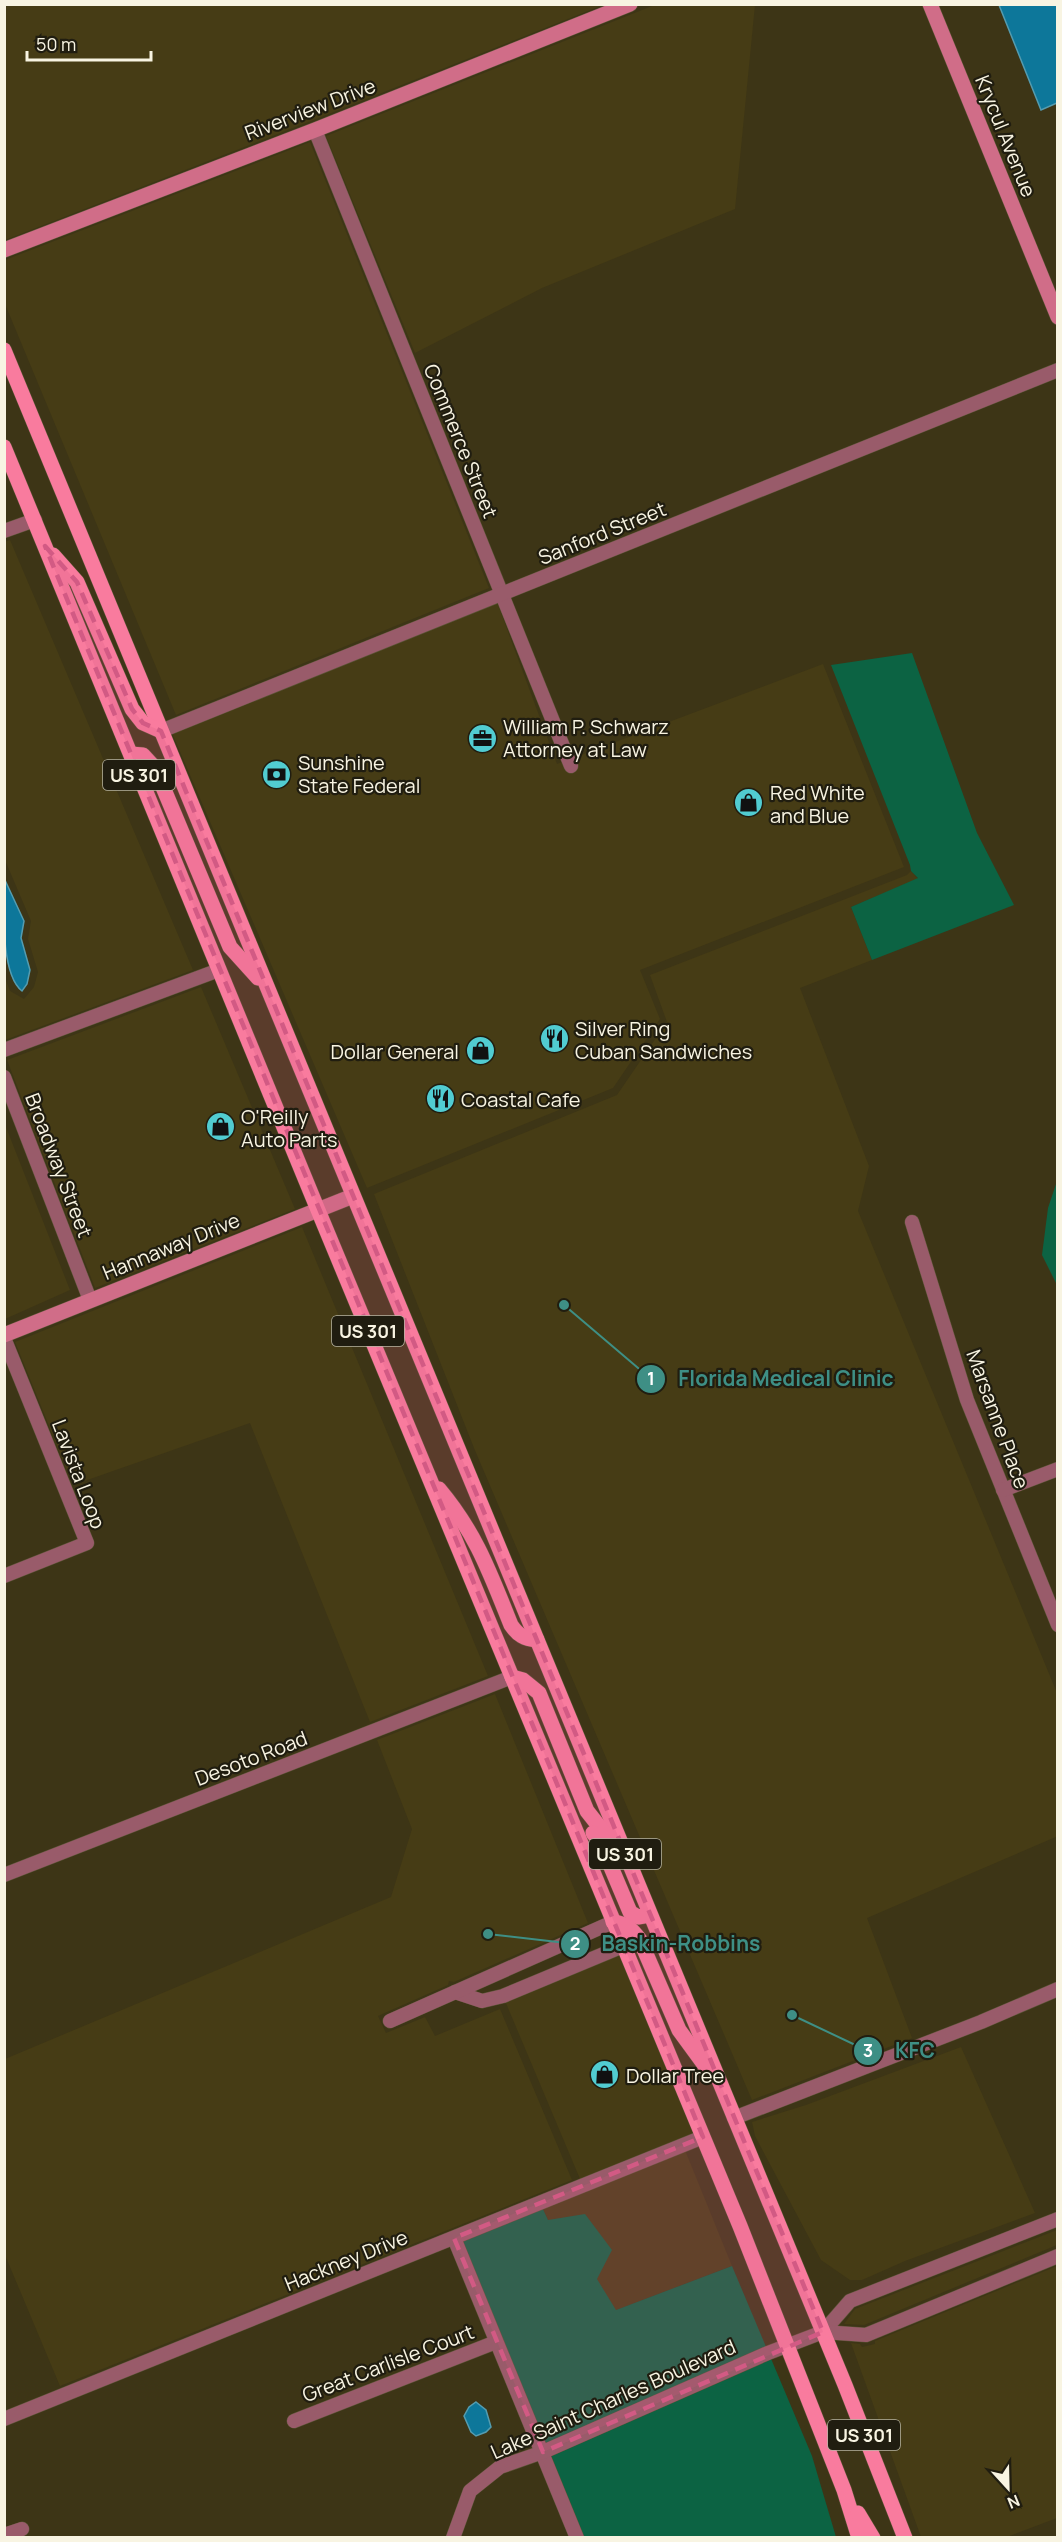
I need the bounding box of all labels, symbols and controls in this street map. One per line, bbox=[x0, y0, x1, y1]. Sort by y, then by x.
scale bar bbox=[27, 24, 152, 62]
text: 50 m bbox=[36, 32, 76, 56]
street label: Krycul Avenue bbox=[969, 71, 1043, 201]
street label: Riverview Drive bbox=[241, 72, 379, 146]
street label: Commerce Street bbox=[418, 360, 504, 522]
street label: Sanford Street bbox=[534, 495, 670, 571]
place label: William P. Schwarz Attorney at Law bbox=[503, 713, 669, 763]
office icon: William P. Schwarz Attorney at Law bbox=[466, 722, 498, 754]
place label: Sunshine State Federal bbox=[298, 749, 420, 799]
bank icon: Sunshine State Federal bbox=[261, 758, 293, 790]
road number: US 301 bbox=[103, 760, 175, 790]
place label: Red White and Blue bbox=[770, 779, 865, 829]
shop icon: Red White and Blue bbox=[733, 787, 765, 819]
place label: Silver Ring Cuban Sandwiches bbox=[575, 1015, 752, 1065]
restaurant icon: Silver Ring Cuban Sandwiches bbox=[538, 1023, 570, 1055]
shop icon: Dollar General bbox=[464, 1035, 496, 1067]
place label: Dollar General bbox=[330, 1038, 459, 1065]
restaurant icon: Coastal Cafe bbox=[424, 1083, 456, 1115]
place label: Coastal Cafe bbox=[461, 1086, 580, 1113]
street label: Broadway Street bbox=[19, 1089, 99, 1241]
place label: O'Reilly Auto Parts bbox=[241, 1103, 337, 1153]
shop icon: O'Reilly Auto Parts bbox=[204, 1111, 236, 1143]
street label: Hannaway Drive bbox=[98, 1206, 244, 1286]
road number: US 301 bbox=[332, 1316, 404, 1346]
street label: Marsanne Place bbox=[960, 1346, 1036, 1492]
callout: Florida Medical Clinic bbox=[636, 1360, 905, 1399]
text: Florida Medical Clinic bbox=[678, 1364, 894, 1392]
text: 1 bbox=[647, 1366, 655, 1390]
street label: Lavista Loop bbox=[46, 1415, 112, 1533]
street label: Desoto Road bbox=[191, 1724, 311, 1792]
road number: US 301 bbox=[589, 1839, 661, 1869]
callout: Baskin-Robbins bbox=[560, 1924, 773, 1963]
text: Baskin-Robbins bbox=[602, 1929, 760, 1957]
text: 2 bbox=[570, 1931, 580, 1955]
callout: KFC bbox=[853, 2031, 947, 2070]
text: KFC bbox=[895, 2036, 935, 2064]
text: 3 bbox=[863, 2038, 873, 2062]
shop icon: Dollar Tree bbox=[589, 2059, 621, 2091]
place label: Dollar Tree bbox=[626, 2062, 724, 2089]
street label: Hackney Drive bbox=[280, 2223, 412, 2297]
street label: Great Carlisle Court bbox=[298, 2318, 478, 2408]
street label: Lake Saint Charles Boulevard bbox=[486, 2333, 740, 2465]
road number: US 301 bbox=[828, 2420, 900, 2450]
north arrow bbox=[978, 2458, 1038, 2518]
text: N bbox=[1004, 2490, 1023, 2514]

